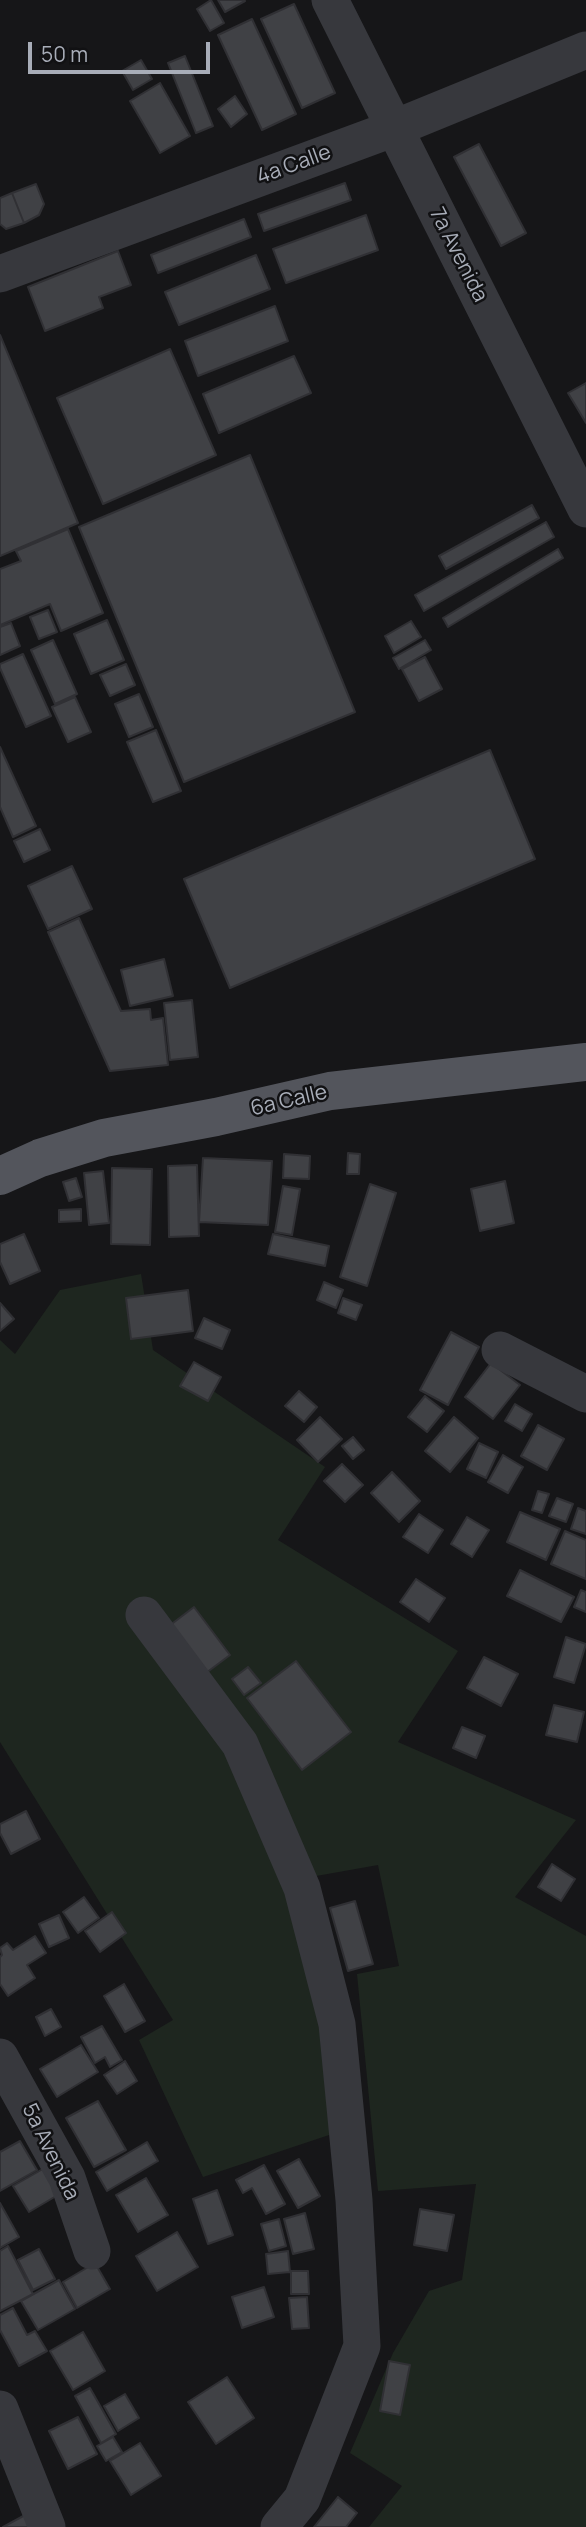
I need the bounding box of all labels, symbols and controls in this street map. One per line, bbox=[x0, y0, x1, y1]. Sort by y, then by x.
scale bar bbox=[32, 28, 214, 72]
text: 50 m bbox=[41, 40, 88, 68]
street label: 4a Calle bbox=[254, 140, 334, 190]
street label: 7a Avenida bbox=[423, 204, 493, 306]
street label: 6a Calle bbox=[248, 1080, 330, 1122]
street label: 5a Avenida bbox=[16, 2100, 84, 2204]

